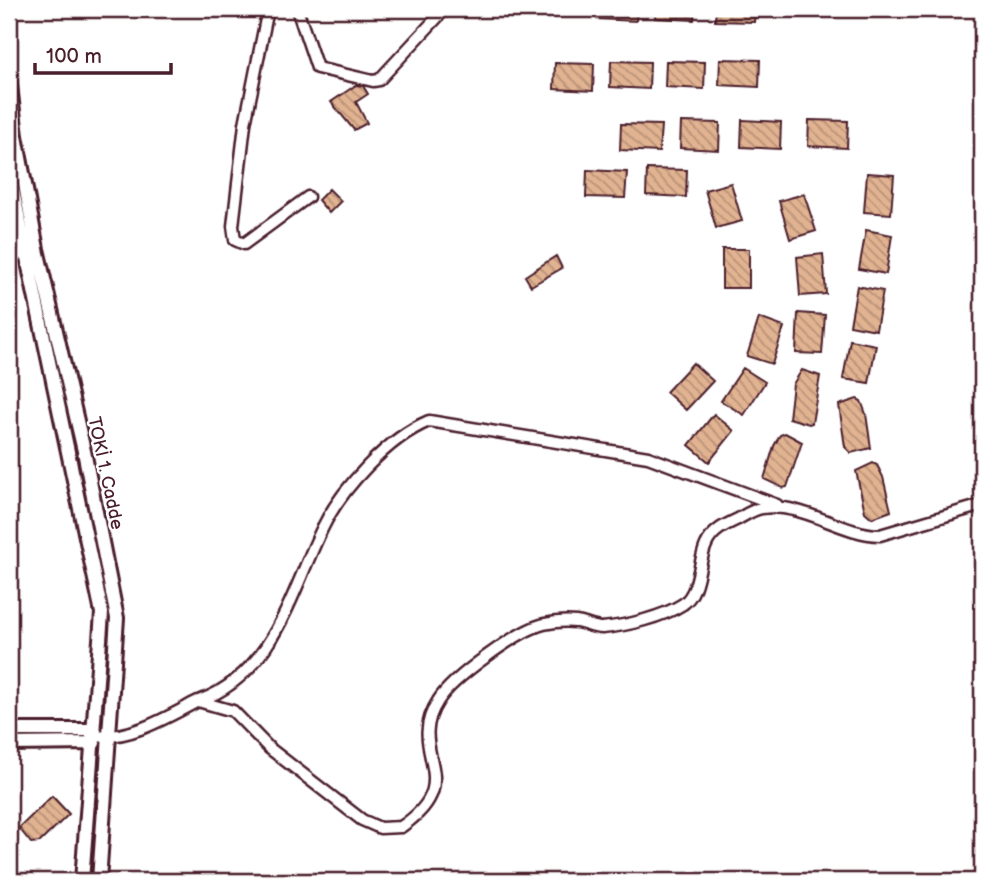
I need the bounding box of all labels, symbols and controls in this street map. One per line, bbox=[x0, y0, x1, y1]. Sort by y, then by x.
scale bar bbox=[35, 32, 172, 76]
text: 100 m bbox=[46, 44, 102, 69]
street label: TOKİ 1. Cadde bbox=[83, 415, 129, 532]

